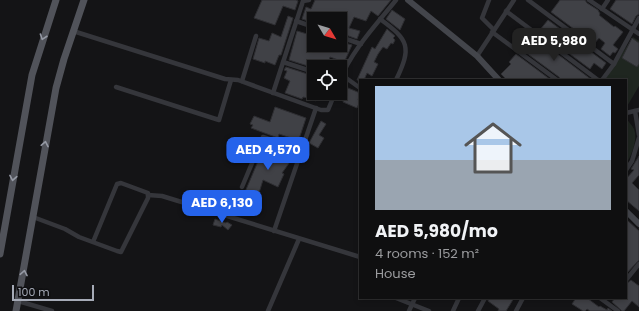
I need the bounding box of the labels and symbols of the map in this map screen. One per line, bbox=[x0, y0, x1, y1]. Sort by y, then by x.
north arrow bbox=[307, 12, 347, 52]
pin: AED 5,980 bbox=[508, 28, 600, 62]
one-way arrow bbox=[40, 33, 48, 40]
pin: AED 4,570 bbox=[222, 137, 314, 171]
one-way arrow bbox=[40, 141, 49, 148]
one-way arrow bbox=[10, 174, 18, 181]
pin: AED 6,130 bbox=[176, 190, 268, 224]
one-way arrow bbox=[19, 270, 27, 276]
scale bar bbox=[12, 283, 94, 302]

